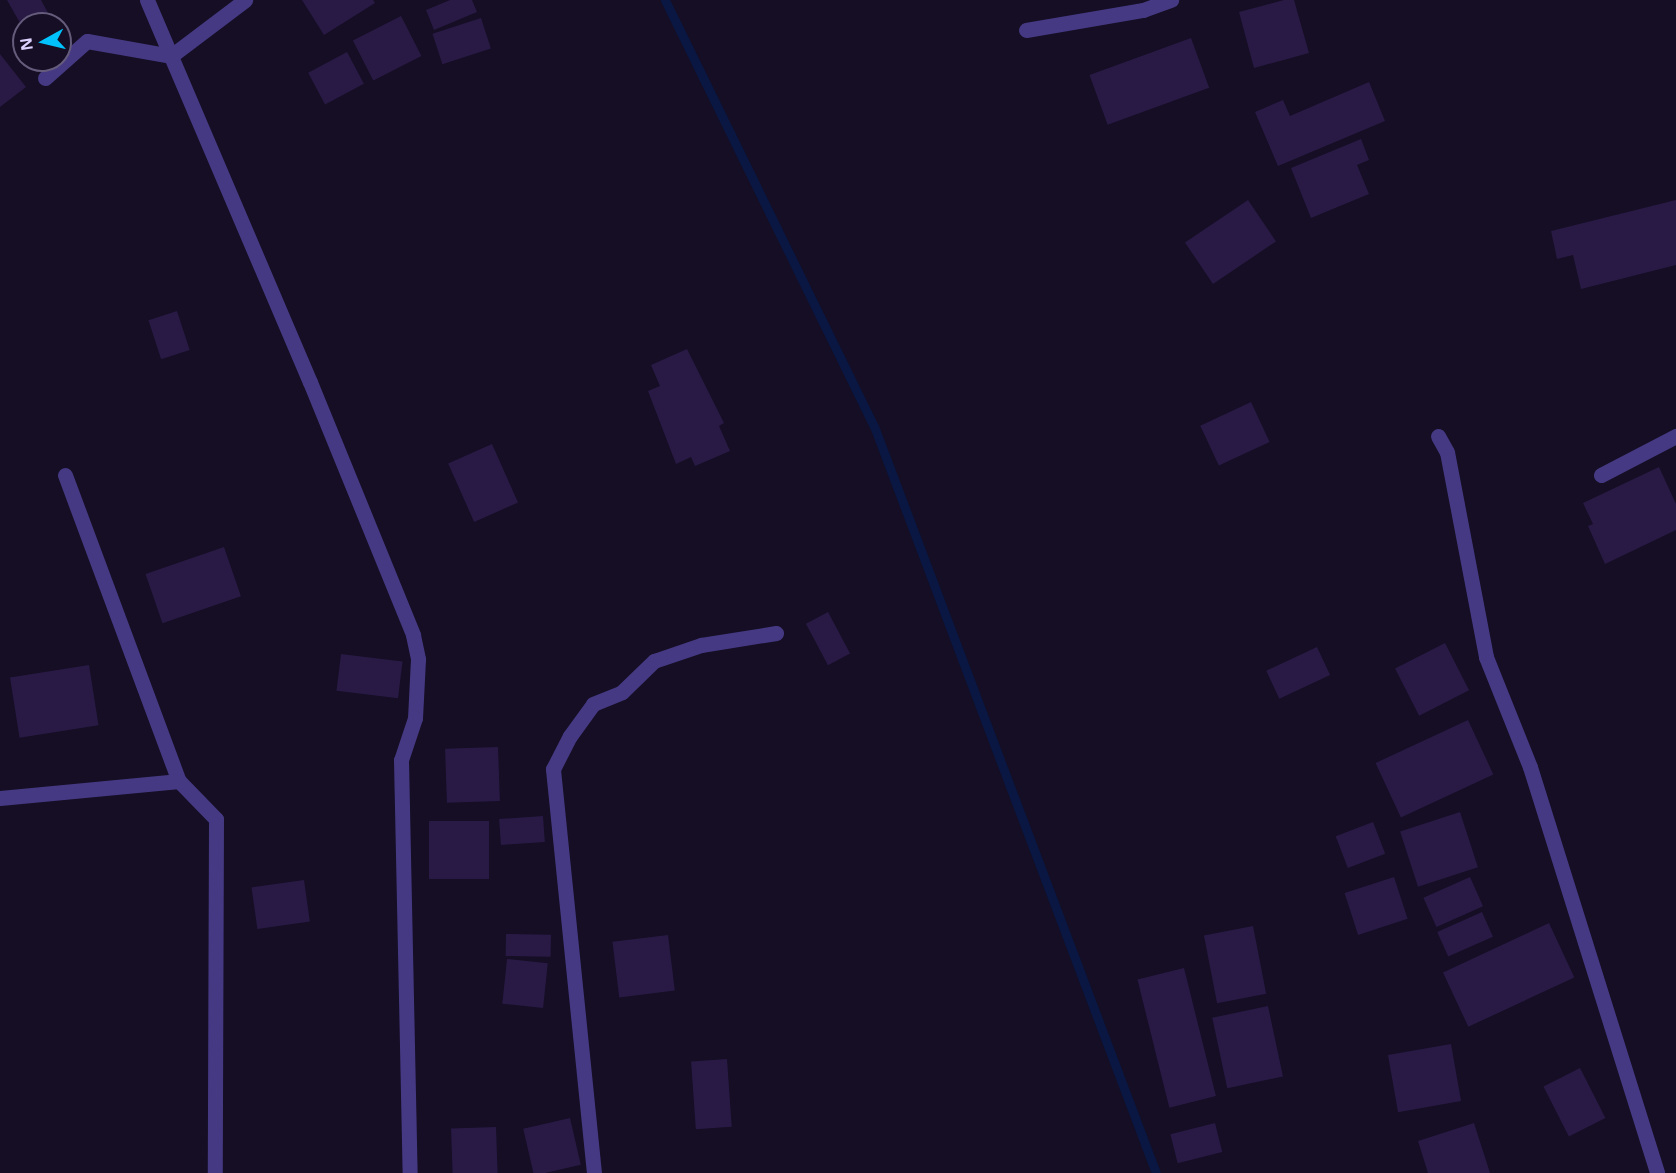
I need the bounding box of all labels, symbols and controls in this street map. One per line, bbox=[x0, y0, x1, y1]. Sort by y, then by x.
north arrow bbox=[12, 12, 72, 72]
text: N bbox=[14, 36, 38, 52]

